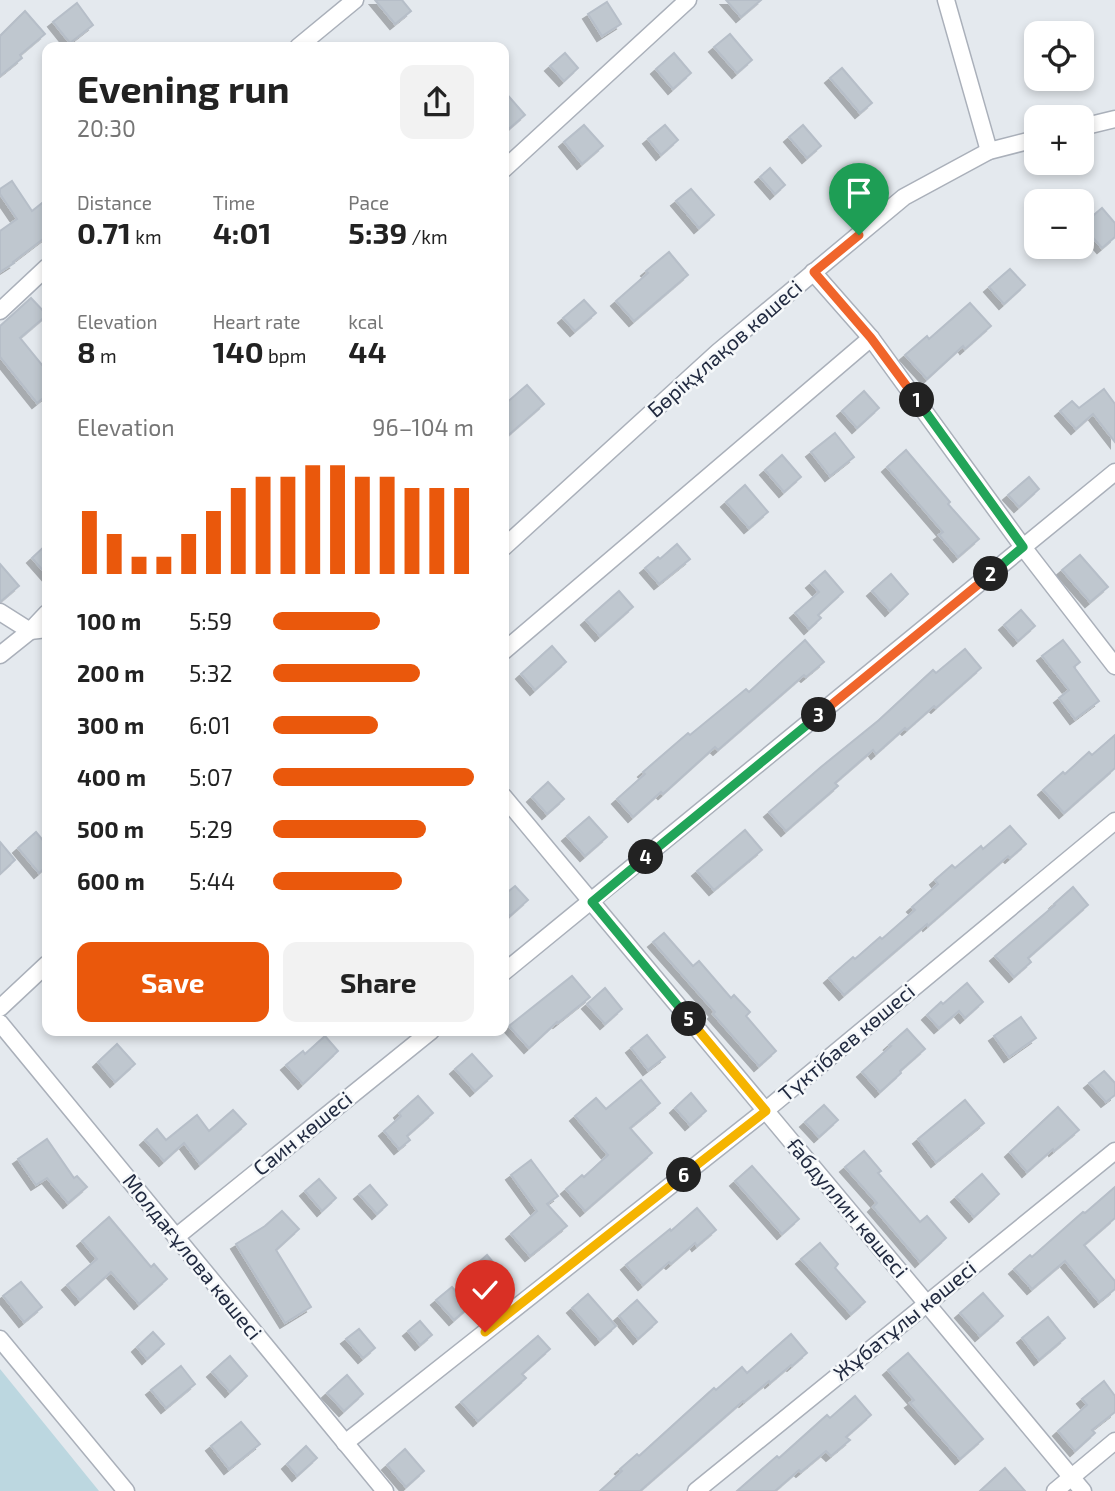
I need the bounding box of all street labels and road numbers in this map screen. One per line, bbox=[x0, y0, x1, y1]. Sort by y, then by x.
street label: Бөріқұлақов көшесі bbox=[642, 274, 806, 422]
street label: Түктібаев көшесі bbox=[773, 978, 919, 1106]
street label: Саин көшесі bbox=[248, 1085, 356, 1180]
street label: Ғабдуллин көшесі bbox=[782, 1132, 914, 1283]
street label: Молдағұлова көшесі bbox=[118, 1168, 268, 1344]
street label: Жұбатұлы көшесі bbox=[828, 1255, 980, 1385]

